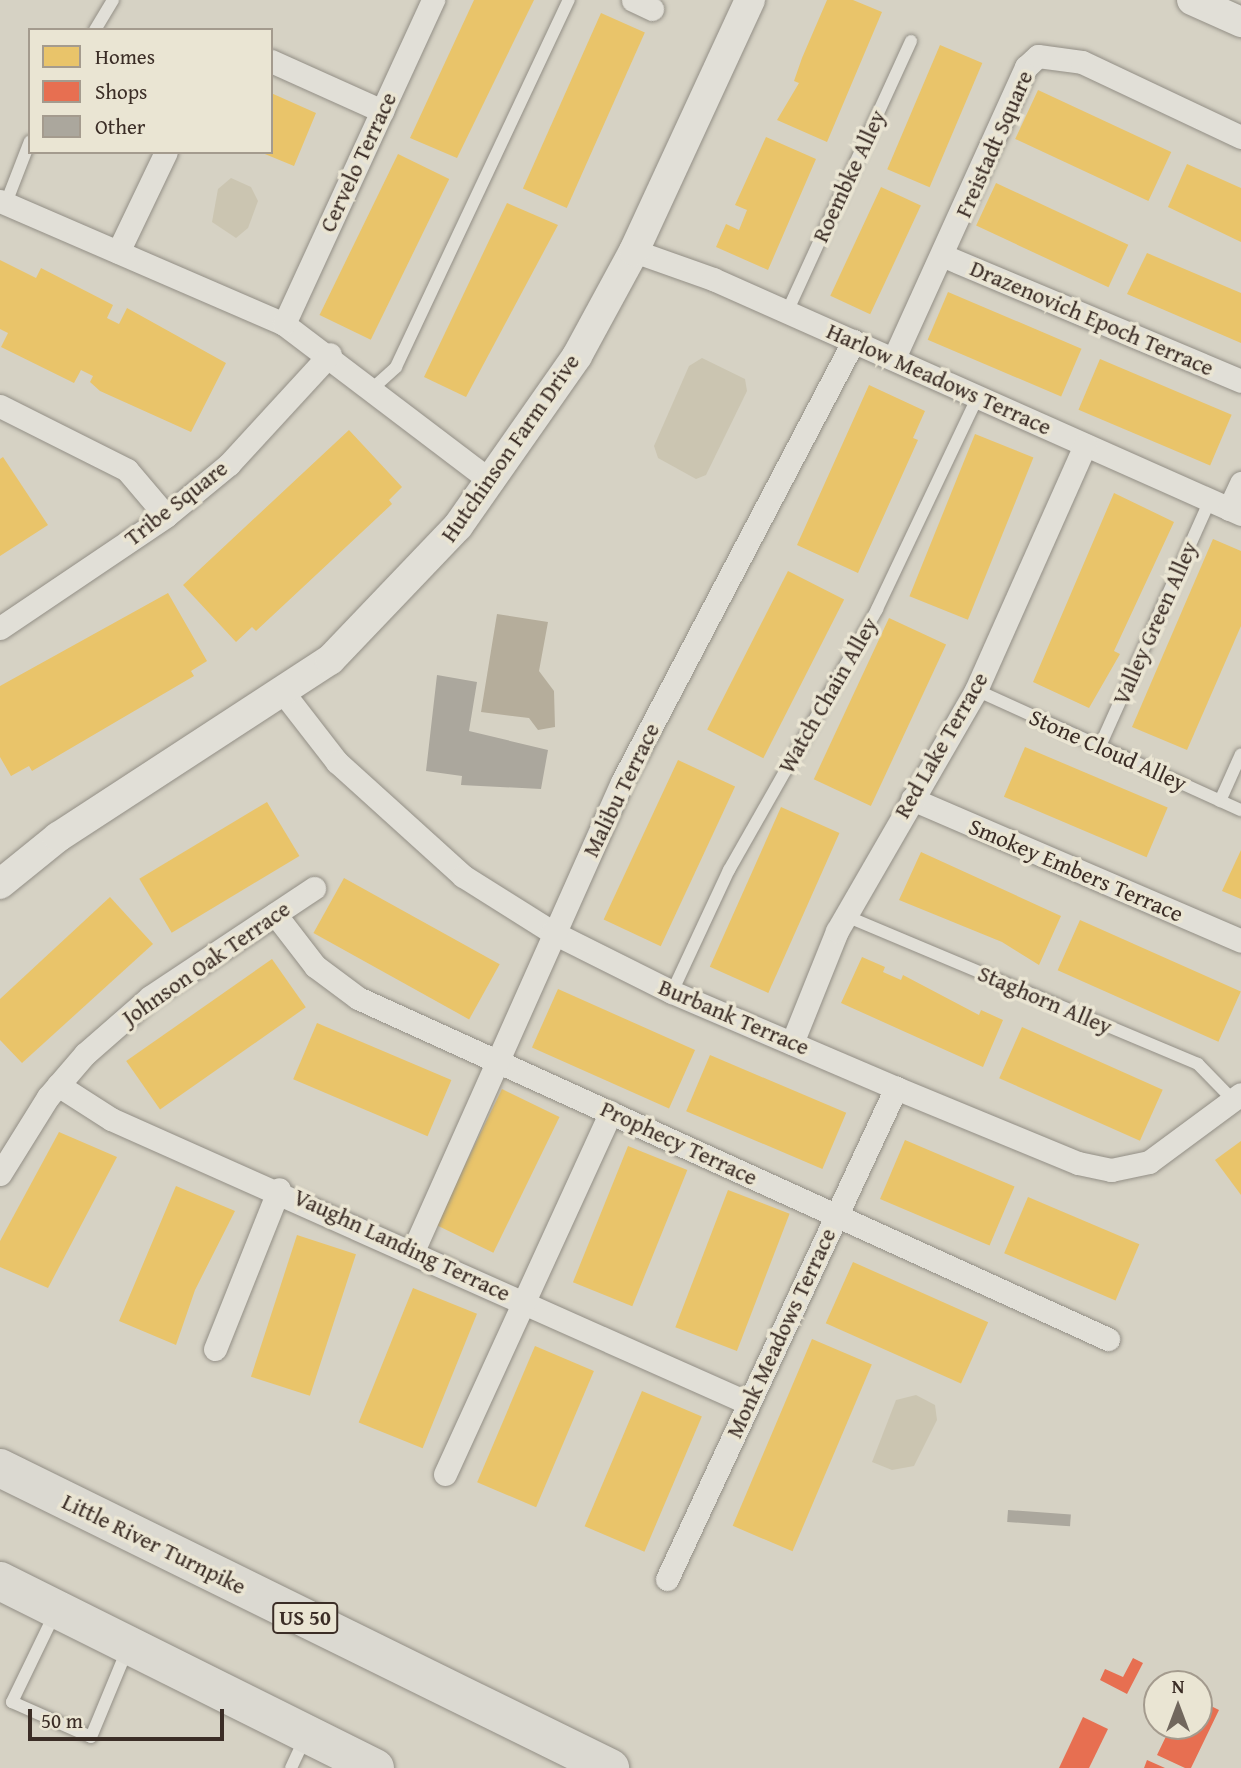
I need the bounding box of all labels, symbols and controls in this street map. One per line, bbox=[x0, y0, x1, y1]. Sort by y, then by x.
legend bbox=[28, 28, 273, 154]
text: Homes bbox=[95, 41, 155, 72]
street label: Freistadt Square bbox=[949, 66, 1039, 222]
text: Shops bbox=[95, 76, 147, 107]
street label: Cervelo Terrace bbox=[314, 88, 402, 236]
street label: Roembke Alley bbox=[806, 106, 892, 246]
text: Other bbox=[95, 111, 145, 142]
street label: Drazenovich Epoch Terrace bbox=[966, 254, 1218, 382]
street label: Harlow Meadows Terrace bbox=[822, 317, 1056, 441]
street label: Hutchinson Farm Drive bbox=[435, 349, 585, 547]
street label: Tribe Square bbox=[119, 454, 233, 552]
street label: Valley Green Alley bbox=[1107, 537, 1203, 709]
street label: Watch Chain Alley bbox=[772, 612, 884, 778]
street label: Red Lake Terrace bbox=[888, 667, 994, 823]
street label: Stone Cloud Alley bbox=[1025, 703, 1191, 797]
street label: Malibu Terrace bbox=[577, 719, 665, 861]
street label: Smokey Embers Terrace bbox=[965, 812, 1187, 928]
street label: Johnson Oak Terrace bbox=[117, 895, 295, 1031]
street label: Staghorn Alley bbox=[974, 959, 1116, 1041]
street label: Burbank Terrace bbox=[655, 973, 813, 1061]
street label: Prophecy Terrace bbox=[596, 1095, 762, 1191]
street label: Vaughn Landing Terrace bbox=[289, 1183, 515, 1307]
street label: Monk Meadows Terrace bbox=[720, 1224, 842, 1442]
street label: Little River Turnpike bbox=[58, 1488, 250, 1600]
road number: US 50 bbox=[272, 1600, 338, 1636]
north arrow bbox=[1143, 1670, 1213, 1740]
text: N bbox=[1172, 1672, 1184, 1700]
scale bar bbox=[32, 1694, 228, 1738]
text: 50 m bbox=[41, 1705, 83, 1736]

